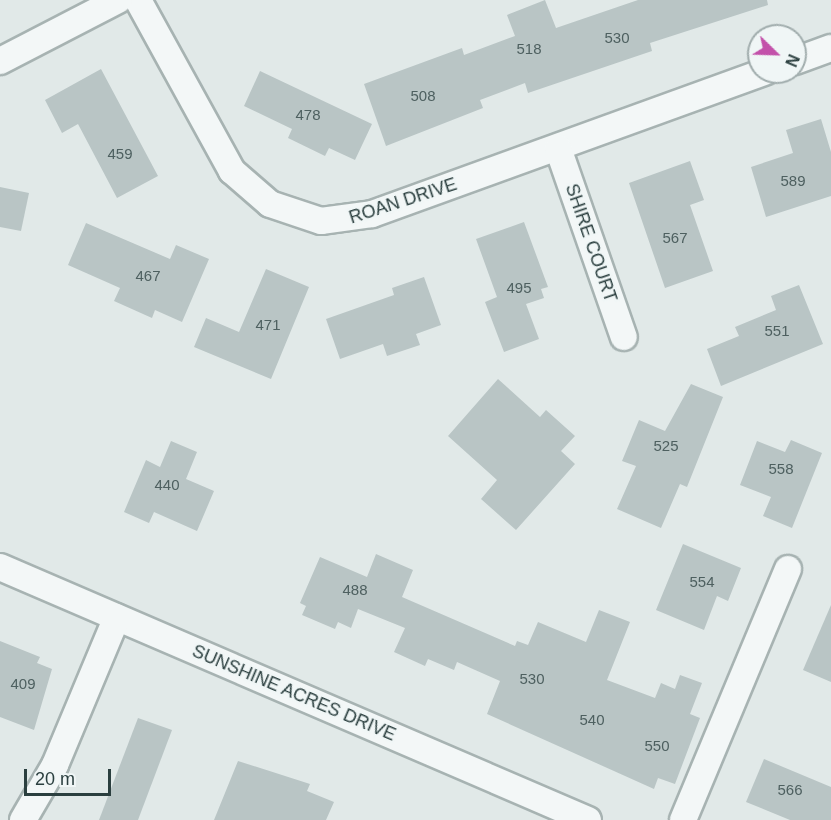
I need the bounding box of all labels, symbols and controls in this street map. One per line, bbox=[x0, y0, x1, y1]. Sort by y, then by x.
north arrow bbox=[747, 24, 807, 84]
house number: 530 bbox=[604, 29, 630, 47]
house number: 518 bbox=[516, 40, 542, 58]
text: N bbox=[782, 52, 802, 69]
house number: 508 bbox=[410, 87, 436, 105]
house number: 478 bbox=[295, 106, 321, 124]
house number: 459 bbox=[107, 145, 133, 163]
house number: 589 bbox=[780, 172, 806, 190]
street label: ROAN DRIVE bbox=[346, 173, 460, 229]
street label: SHIRE COURT bbox=[561, 181, 621, 305]
house number: 567 bbox=[662, 229, 688, 247]
house number: 467 bbox=[135, 267, 161, 285]
house number: 495 bbox=[506, 279, 532, 297]
house number: 471 bbox=[255, 316, 281, 334]
house number: 551 bbox=[764, 322, 790, 340]
house number: 525 bbox=[653, 437, 679, 455]
house number: 558 bbox=[768, 460, 794, 478]
house number: 440 bbox=[154, 476, 180, 494]
house number: 554 bbox=[689, 573, 715, 591]
house number: 488 bbox=[342, 581, 368, 599]
street label: SUNSHINE ACRES DRIVE bbox=[189, 640, 399, 746]
house number: 530 bbox=[519, 670, 545, 688]
house number: 409 bbox=[10, 675, 36, 693]
house number: 540 bbox=[579, 711, 605, 729]
house number: 550 bbox=[644, 737, 670, 755]
scale bar bbox=[27, 757, 114, 795]
text: 20 m bbox=[35, 769, 75, 789]
house number: 566 bbox=[777, 781, 803, 799]

